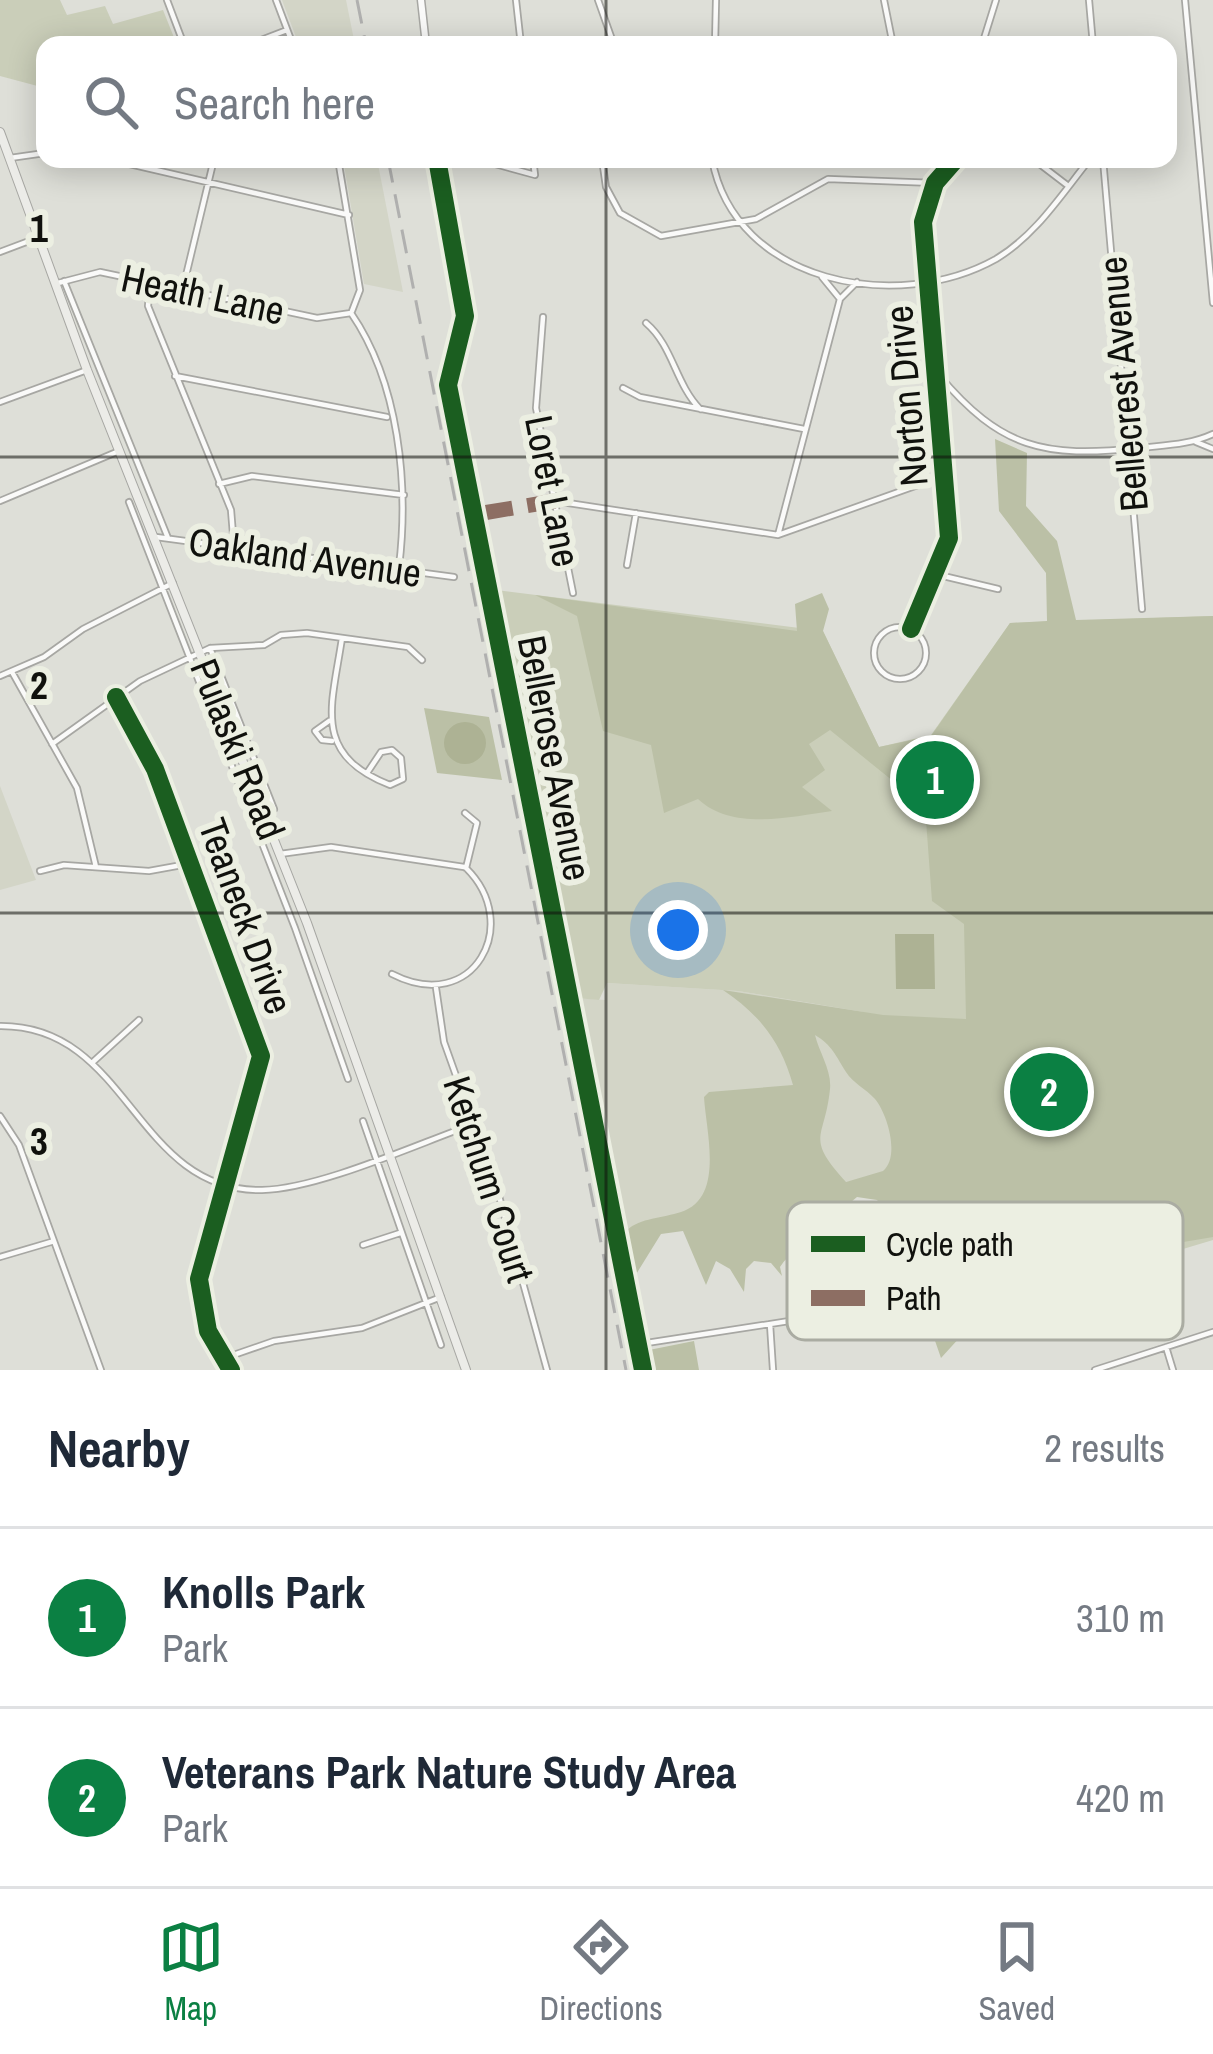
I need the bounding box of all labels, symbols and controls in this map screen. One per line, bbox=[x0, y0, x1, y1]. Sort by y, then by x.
search box bbox=[36, 36, 1177, 168]
icon: search bbox=[78, 69, 144, 135]
text: Search here bbox=[174, 72, 375, 133]
text: 1 bbox=[30, 202, 48, 254]
street label: Heath Lane bbox=[117, 251, 289, 337]
street label: Bellecrest Avenue bbox=[1086, 254, 1160, 514]
street label: Norton Drive bbox=[872, 303, 940, 489]
street label: Loret Lane bbox=[513, 411, 593, 571]
street label: Oakland Avenue bbox=[185, 515, 425, 599]
street label: Bellerose Avenue bbox=[506, 631, 604, 885]
street label: Pulaski Road bbox=[178, 651, 298, 847]
text: 2 bbox=[30, 659, 48, 711]
pin: 1 bbox=[896, 735, 974, 825]
street label: Teaneck Drive bbox=[187, 811, 305, 1021]
your location bbox=[648, 900, 708, 960]
pin: 2 bbox=[1010, 1047, 1088, 1137]
street label: Ketchum Court bbox=[431, 1070, 547, 1289]
text: 3 bbox=[30, 1115, 48, 1167]
legend bbox=[787, 1202, 1183, 1340]
text: Cycle path bbox=[886, 1222, 1014, 1266]
text: Path bbox=[886, 1276, 942, 1320]
text: Nearby bbox=[48, 1414, 190, 1483]
text: 2 results bbox=[1044, 1422, 1165, 1474]
text: Knolls Park bbox=[162, 1561, 365, 1622]
text: 1 bbox=[78, 1592, 96, 1644]
text: 310 m bbox=[1076, 1592, 1165, 1644]
text: Park bbox=[162, 1622, 228, 1674]
text: Veterans Park Nature Study Area bbox=[162, 1741, 736, 1802]
text: 2 bbox=[78, 1772, 96, 1824]
text: 420 m bbox=[1076, 1772, 1165, 1824]
text: Park bbox=[162, 1802, 228, 1854]
tab: Map bbox=[158, 1914, 224, 2030]
tab: Directions bbox=[539, 1914, 663, 2030]
tab: Saved bbox=[978, 1914, 1055, 2030]

